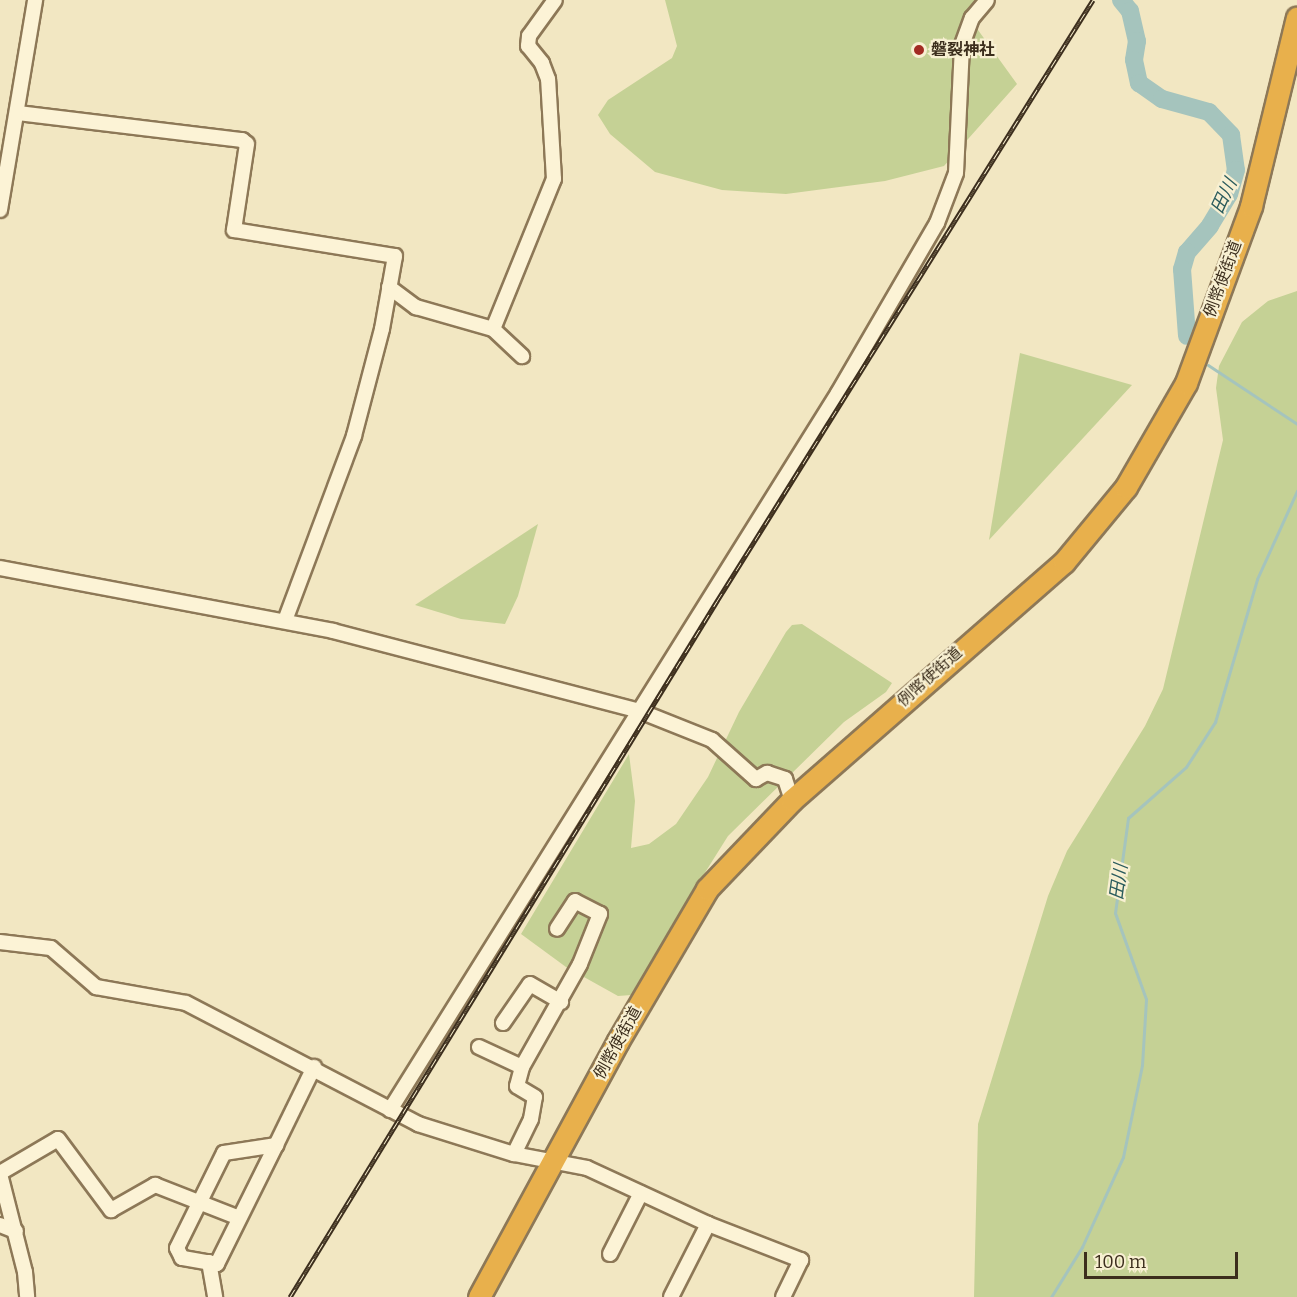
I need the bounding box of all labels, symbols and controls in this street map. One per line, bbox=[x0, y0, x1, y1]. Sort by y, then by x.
place label: 磐裂神社 bbox=[931, 40, 995, 60]
marker: 磐裂神社 bbox=[912, 43, 926, 57]
water label: 田川 bbox=[1207, 175, 1241, 217]
street label: 例幣使街道 bbox=[1200, 238, 1246, 320]
street label: 例幣使街道 bbox=[894, 643, 966, 711]
water label: 田川 bbox=[1106, 863, 1132, 901]
street label: 例幣使街道 bbox=[590, 1003, 646, 1083]
scale bar bbox=[1087, 1240, 1242, 1278]
text: 100 m bbox=[1095, 1251, 1146, 1273]

